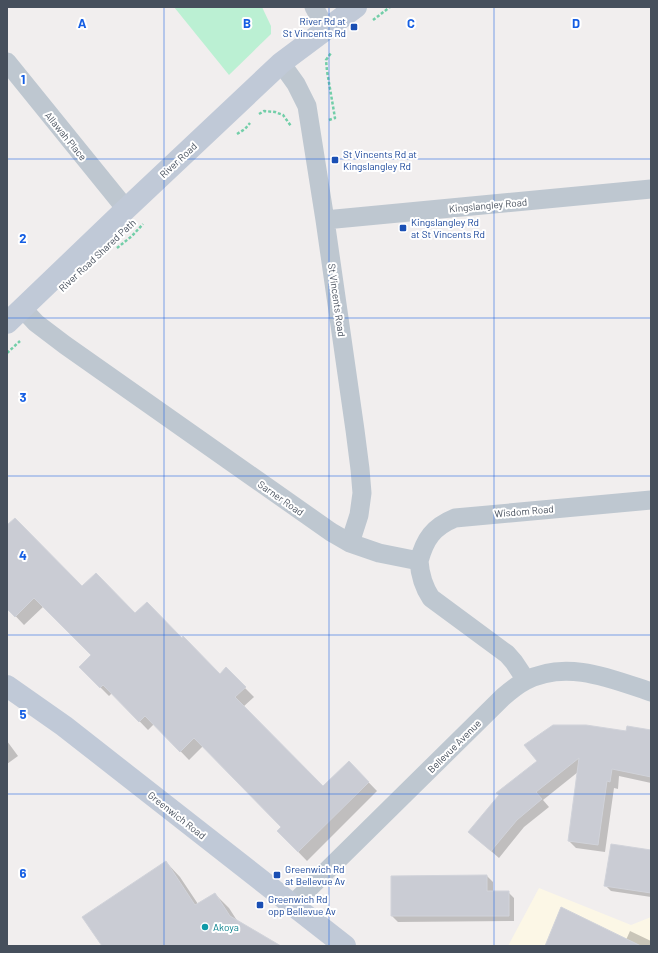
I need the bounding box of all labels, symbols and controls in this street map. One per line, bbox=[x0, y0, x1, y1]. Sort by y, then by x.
text: A bbox=[78, 15, 87, 31]
text: B bbox=[243, 15, 251, 31]
place label: River Rd at St Vincents Rd bbox=[283, 15, 346, 39]
text: C bbox=[407, 15, 415, 31]
text: D bbox=[572, 15, 580, 31]
marker: River Rd at St Vincents Rd bbox=[349, 22, 359, 32]
text: 1 bbox=[21, 71, 25, 87]
street label: Allawah Place bbox=[43, 109, 89, 163]
street label: River Road bbox=[157, 140, 199, 180]
place label: St Vincents Rd at Kingslangley Rd bbox=[343, 148, 417, 172]
marker: St Vincents Rd at Kingslangley Rd bbox=[330, 155, 340, 165]
street label: Kingslangley Road bbox=[448, 196, 528, 214]
street label: River Road Shared Path bbox=[56, 216, 138, 294]
place label: Kingslangley Rd at St Vincents Rd bbox=[411, 216, 485, 240]
marker: Kingslangley Rd at St Vincents Rd bbox=[398, 223, 408, 233]
text: 2 bbox=[19, 230, 27, 246]
street label: St Vincents Road bbox=[326, 263, 348, 337]
text: 3 bbox=[19, 389, 27, 405]
street label: Sarner Road bbox=[256, 478, 306, 518]
street label: Wisdom Road bbox=[494, 502, 554, 520]
text: 4 bbox=[19, 547, 27, 563]
text: 5 bbox=[19, 706, 27, 722]
street label: Bellevue Avenue bbox=[425, 717, 483, 775]
street label: Greenwich Road bbox=[146, 789, 208, 841]
place label: Greenwich Rd at Bellevue Av bbox=[285, 863, 345, 887]
text: 6 bbox=[20, 865, 27, 881]
marker: Greenwich Rd at Bellevue Av bbox=[272, 870, 282, 880]
place label: Greenwich Rd opp Bellevue Av bbox=[268, 893, 336, 917]
marker: Greenwich Rd opp Bellevue Av bbox=[255, 900, 265, 910]
place label: Akoya bbox=[213, 921, 239, 933]
marker: Akoya bbox=[200, 922, 210, 932]

